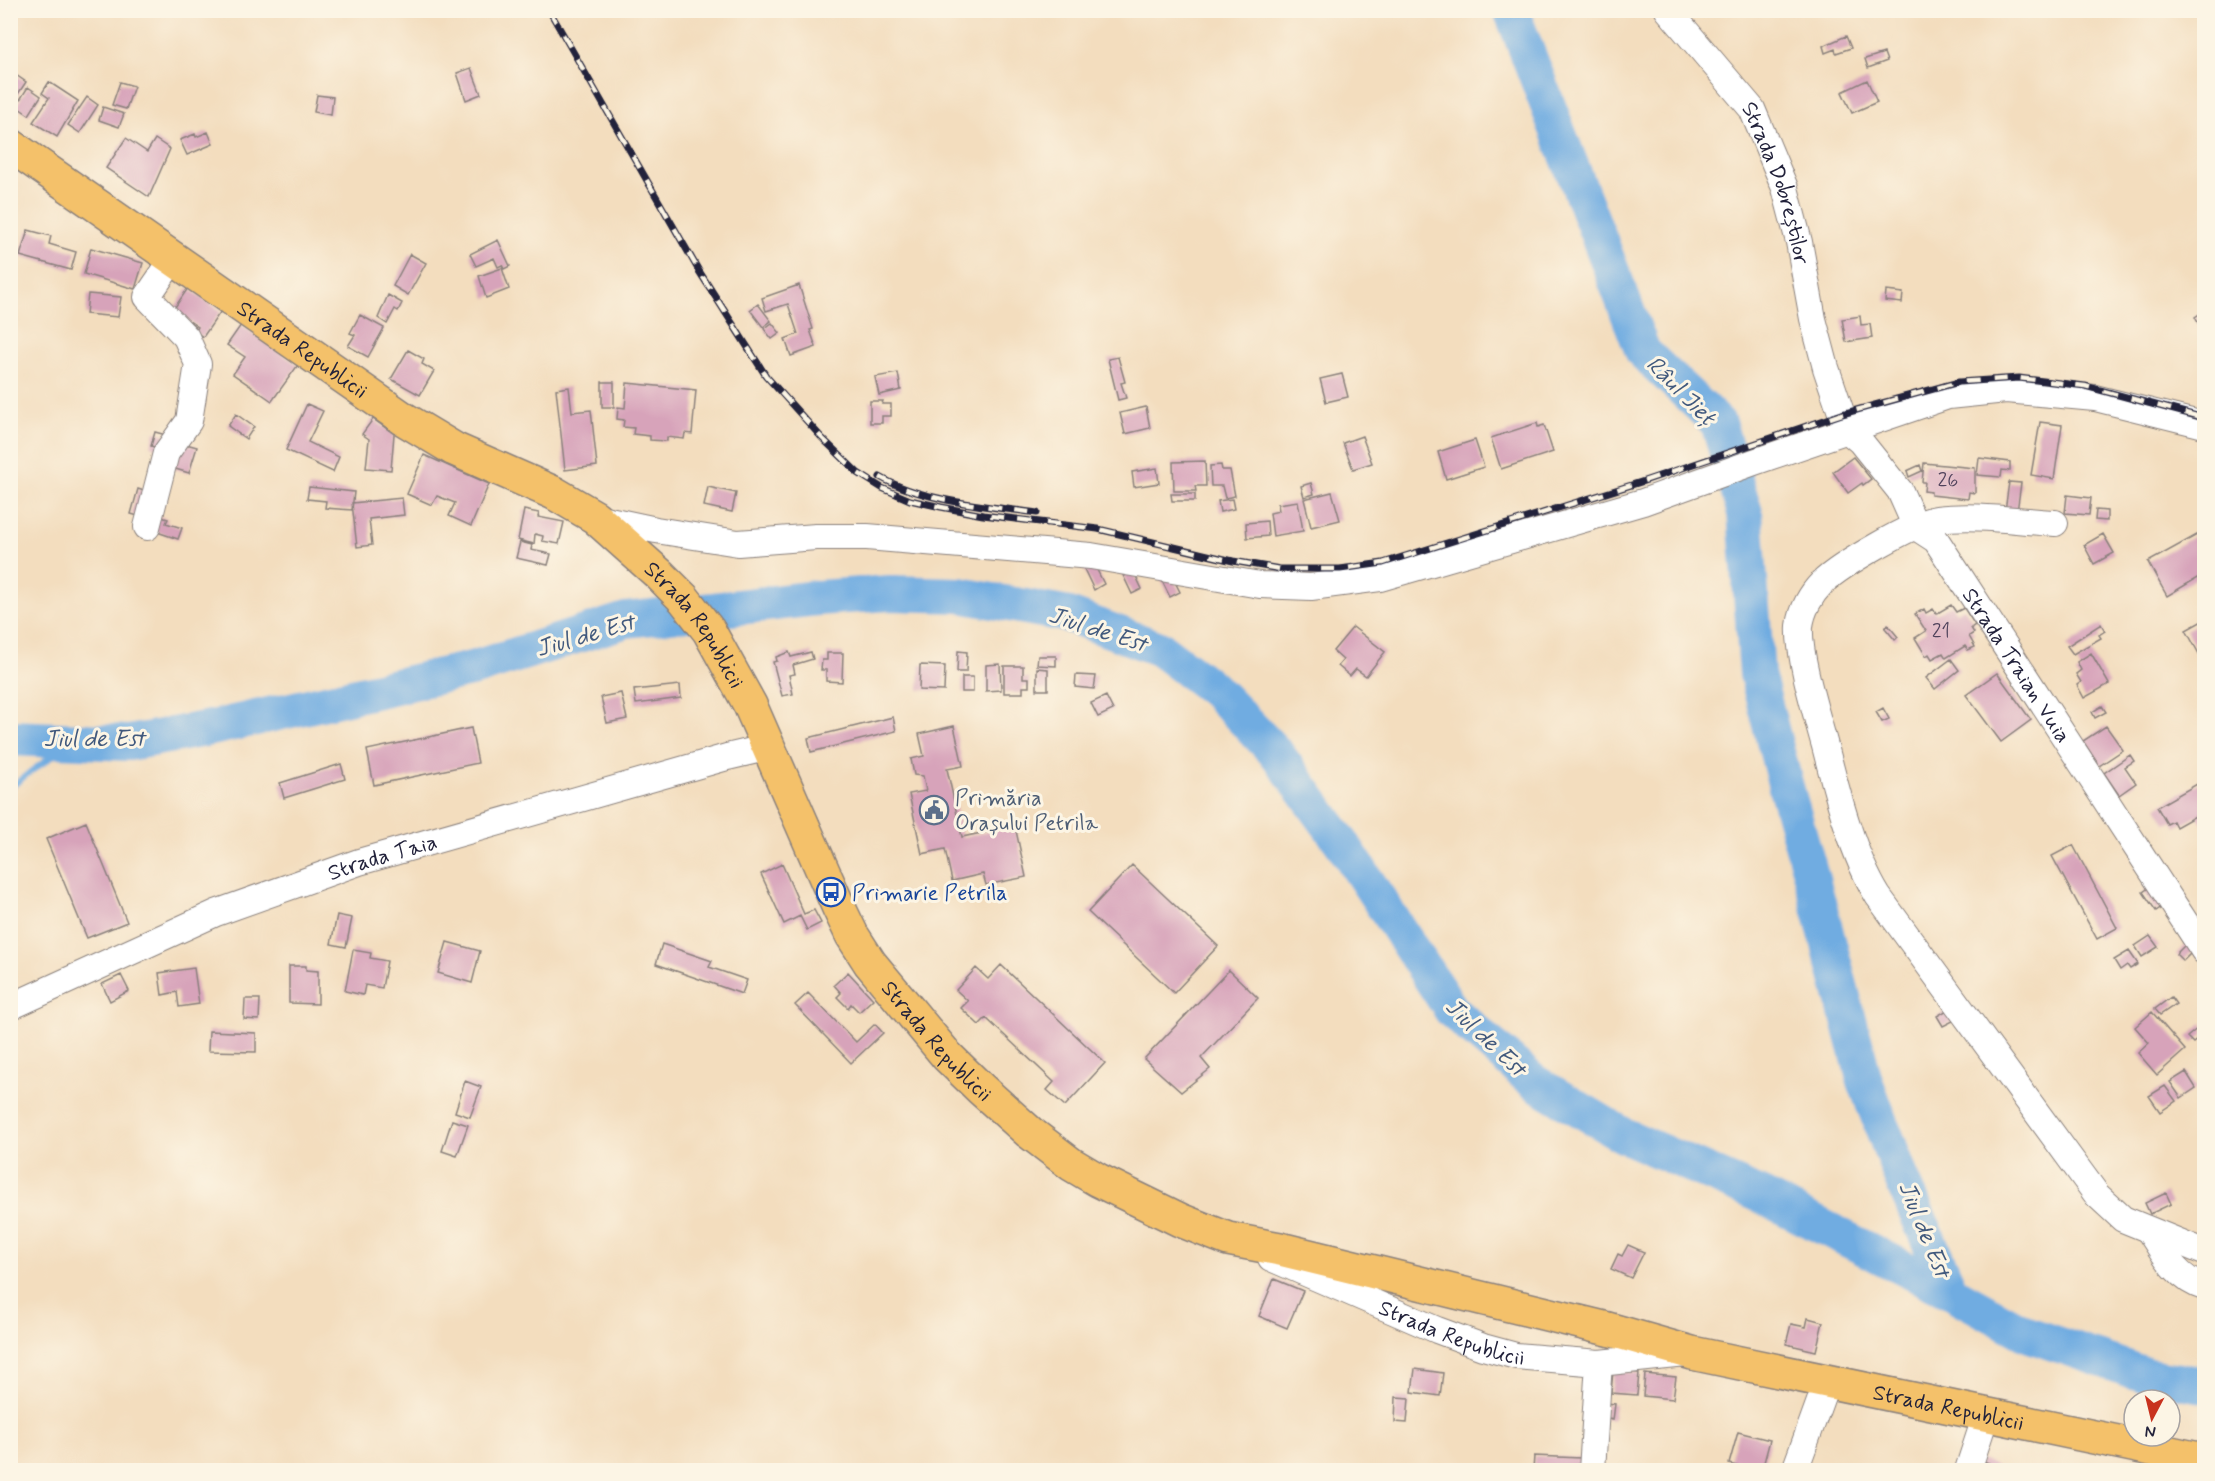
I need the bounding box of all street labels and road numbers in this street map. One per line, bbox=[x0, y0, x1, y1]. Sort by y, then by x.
street label: Strada Dobreștilor bbox=[1735, 96, 1815, 267]
street label: Strada Republicii bbox=[231, 295, 373, 406]
street label: Strada Republicii bbox=[638, 556, 750, 694]
street label: Strada Traian Vuia bbox=[1955, 583, 2076, 749]
street label: Strada Taia bbox=[324, 828, 440, 888]
street label: Strada Republicii bbox=[874, 975, 998, 1109]
street label: Strada Republicii bbox=[1374, 1294, 1526, 1373]
street label: Strada Republicii bbox=[1870, 1379, 2026, 1438]

